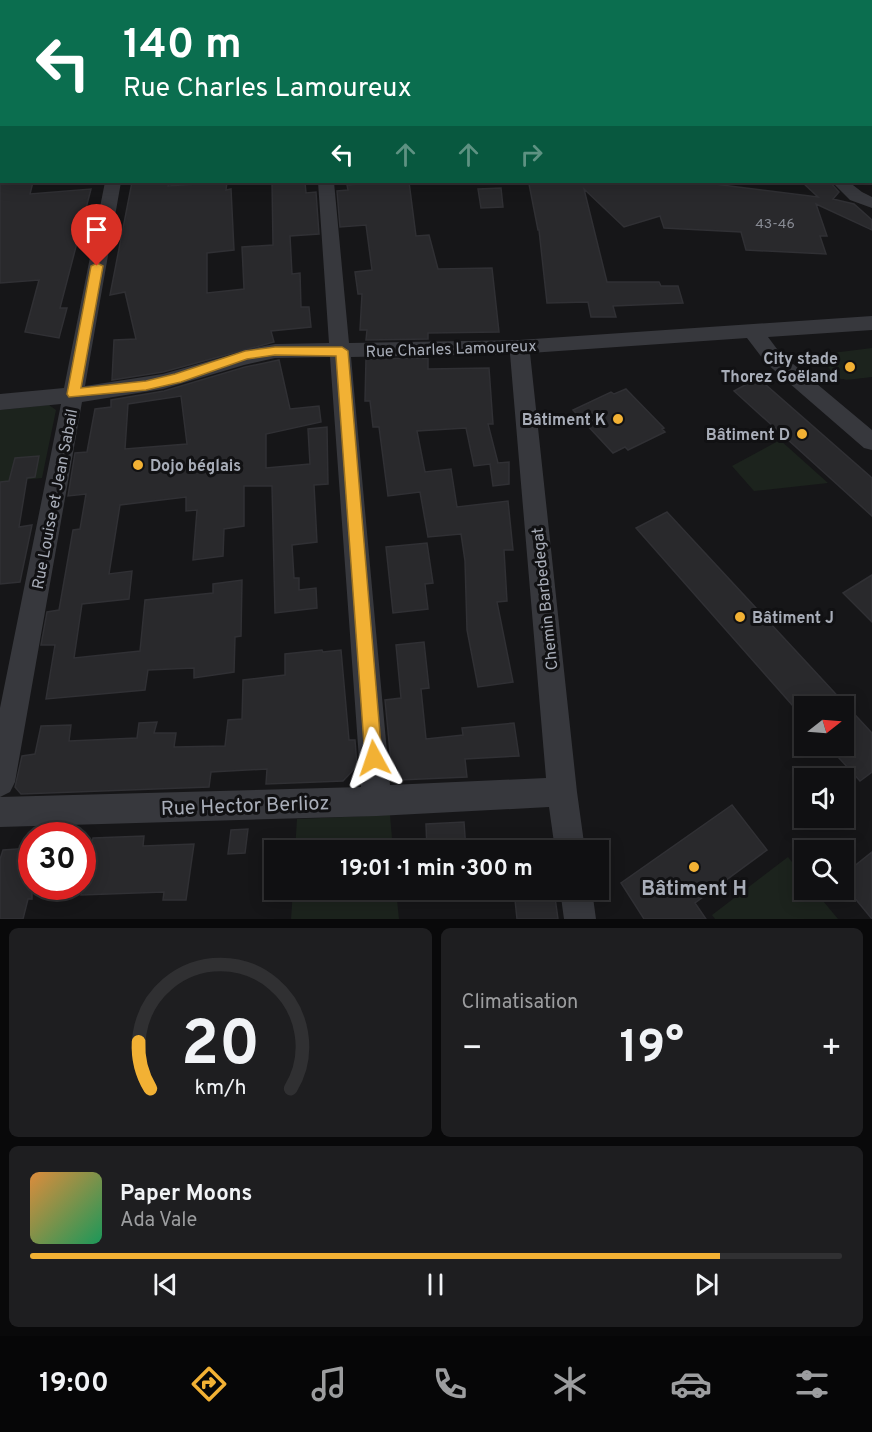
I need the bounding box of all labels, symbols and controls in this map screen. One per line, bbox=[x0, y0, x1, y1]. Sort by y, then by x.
text: 140 m bbox=[123, 20, 242, 73]
icon: left bbox=[24, 24, 102, 102]
text: Rue Charles Lamoureux bbox=[123, 72, 412, 106]
icon: left bbox=[326, 138, 359, 171]
icon: ahead bbox=[389, 138, 422, 171]
icon: ahead bbox=[452, 138, 485, 171]
icon: right bbox=[515, 138, 548, 171]
pin bbox=[71, 204, 122, 266]
icon: arrive bbox=[80, 213, 113, 246]
house number: 43-46 bbox=[755, 216, 795, 233]
street label: Rue Charles Lamoureux bbox=[365, 337, 537, 363]
place label: City stade Thorez Goëland bbox=[721, 350, 838, 388]
marker: City stade Thorez Goëland bbox=[843, 360, 857, 374]
street label: Rue Louise et Jean Sabail bbox=[29, 408, 83, 591]
place label: Bâtiment K bbox=[522, 411, 606, 431]
marker: Bâtiment K bbox=[611, 412, 625, 426]
place label: Bâtiment D bbox=[706, 426, 790, 446]
marker: Bâtiment D bbox=[795, 427, 809, 441]
place label: Dojo béglais bbox=[150, 457, 241, 477]
marker: Dojo béglais bbox=[131, 458, 145, 472]
street label: Chemin Barbedegat bbox=[529, 526, 563, 671]
place label: Bâtiment J bbox=[752, 609, 834, 629]
marker: Bâtiment J bbox=[733, 610, 747, 624]
north arrow bbox=[794, 696, 854, 756]
map controls bbox=[794, 696, 854, 900]
position arrow bbox=[342, 726, 406, 790]
button: sound bbox=[794, 768, 854, 828]
street label: Rue Hector Berlioz bbox=[160, 791, 330, 823]
speed limit sign: 30 bbox=[18, 822, 96, 900]
button: search bbox=[794, 840, 854, 900]
text: 19:01 · 1 min · 300 m bbox=[340, 856, 533, 883]
marker: Bâtiment H bbox=[687, 860, 701, 874]
place label: Bâtiment H bbox=[641, 877, 747, 903]
text: Climatisation bbox=[462, 990, 578, 1016]
text: 20 bbox=[181, 1008, 260, 1087]
text: 19° bbox=[620, 1021, 684, 1078]
text: − bbox=[462, 1029, 483, 1071]
text: + bbox=[821, 1029, 842, 1071]
text: km/h bbox=[194, 1076, 246, 1103]
text: Paper Moons bbox=[120, 1181, 252, 1208]
text: Ada Vale bbox=[120, 1208, 197, 1234]
icon: previous bbox=[149, 1268, 182, 1301]
icon: pause bbox=[419, 1268, 452, 1301]
icon: next bbox=[690, 1268, 723, 1301]
icon: directions bbox=[188, 1363, 230, 1405]
icon: music bbox=[308, 1363, 350, 1405]
icon: phone bbox=[429, 1363, 471, 1405]
icon: climate bbox=[549, 1363, 591, 1405]
icon: car bbox=[670, 1363, 712, 1405]
icon: filters bbox=[791, 1363, 833, 1405]
text: 19:00 bbox=[39, 1367, 109, 1401]

